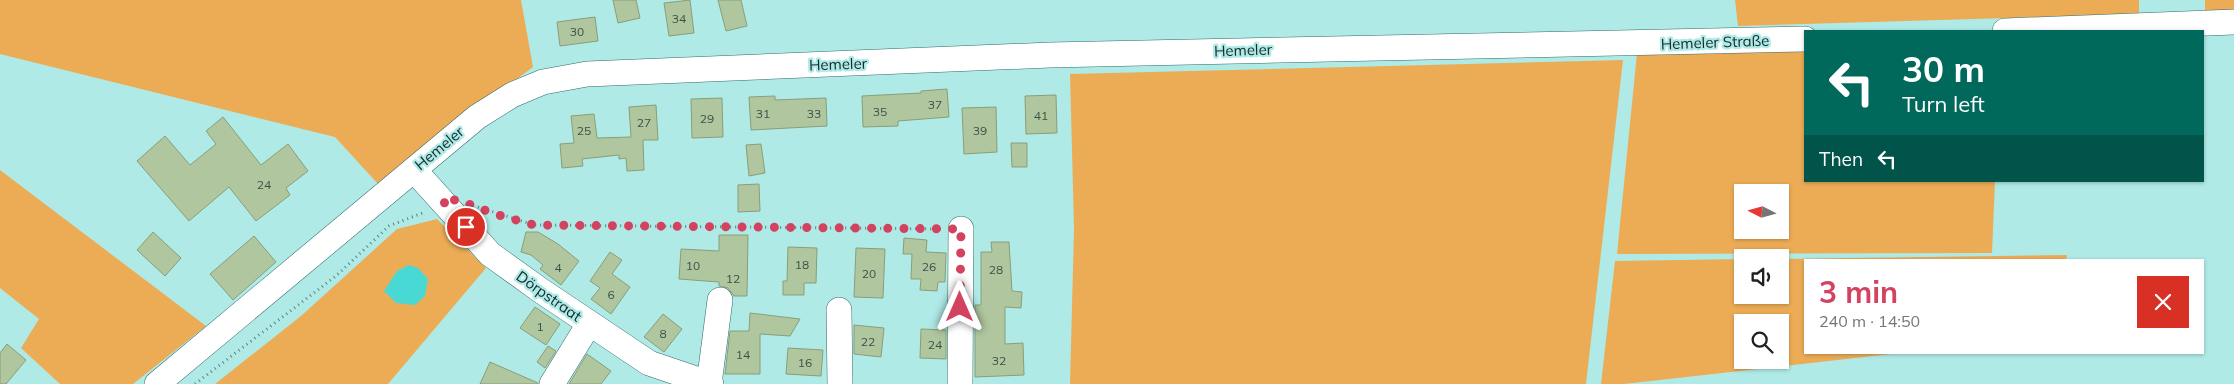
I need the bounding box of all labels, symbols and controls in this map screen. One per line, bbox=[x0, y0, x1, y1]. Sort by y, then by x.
house number: 34 bbox=[672, 11, 686, 26]
house number: 30 bbox=[570, 24, 584, 39]
street label: Hemeler Straße bbox=[1660, 31, 1770, 53]
street label: Hemeler bbox=[1214, 39, 1273, 61]
text: 30 m bbox=[1902, 47, 1985, 91]
icon: left bbox=[1819, 50, 1884, 115]
street label: Hemeler bbox=[809, 53, 868, 75]
text: Turn left bbox=[1902, 90, 1985, 118]
house number: 37 bbox=[928, 97, 942, 112]
house number: 35 bbox=[873, 104, 887, 119]
house number: 31 bbox=[756, 106, 770, 121]
house number: 33 bbox=[807, 106, 821, 121]
house number: 41 bbox=[1034, 108, 1048, 123]
house number: 29 bbox=[700, 111, 714, 126]
house number: 27 bbox=[637, 115, 651, 130]
street label: Hemeler bbox=[411, 122, 468, 174]
house number: 25 bbox=[577, 123, 591, 138]
house number: 39 bbox=[973, 123, 987, 138]
icon: left bbox=[1873, 145, 1901, 173]
text: Then bbox=[1819, 147, 1863, 171]
house number: 24 bbox=[257, 177, 271, 192]
north arrow bbox=[1734, 184, 1789, 239]
map controls bbox=[1734, 184, 1789, 369]
pin bbox=[445, 206, 487, 248]
icon: arrive bbox=[452, 213, 480, 241]
button: sound bbox=[1734, 249, 1789, 304]
house number: 18 bbox=[795, 257, 809, 272]
house number: 10 bbox=[686, 258, 700, 273]
house number: 26 bbox=[922, 259, 936, 274]
house number: 4 bbox=[554, 260, 562, 275]
house number: 28 bbox=[989, 262, 1003, 277]
house number: 20 bbox=[862, 266, 876, 281]
street label: Dörpstraat bbox=[513, 267, 585, 325]
house number: 12 bbox=[726, 271, 740, 286]
text: 3 min bbox=[1819, 273, 1898, 311]
button: close bbox=[2137, 276, 2189, 328]
position arrow bbox=[933, 280, 985, 332]
house number: 6 bbox=[607, 287, 615, 302]
text: 240 m · 14:50 bbox=[1819, 311, 1920, 331]
button: search bbox=[1734, 314, 1789, 369]
house number: 1 bbox=[536, 319, 544, 334]
house number: 8 bbox=[659, 326, 667, 341]
house number: 22 bbox=[861, 334, 875, 349]
house number: 24 bbox=[928, 337, 942, 352]
house number: 14 bbox=[736, 347, 750, 362]
house number: 32 bbox=[992, 353, 1006, 368]
house number: 16 bbox=[798, 355, 812, 370]

